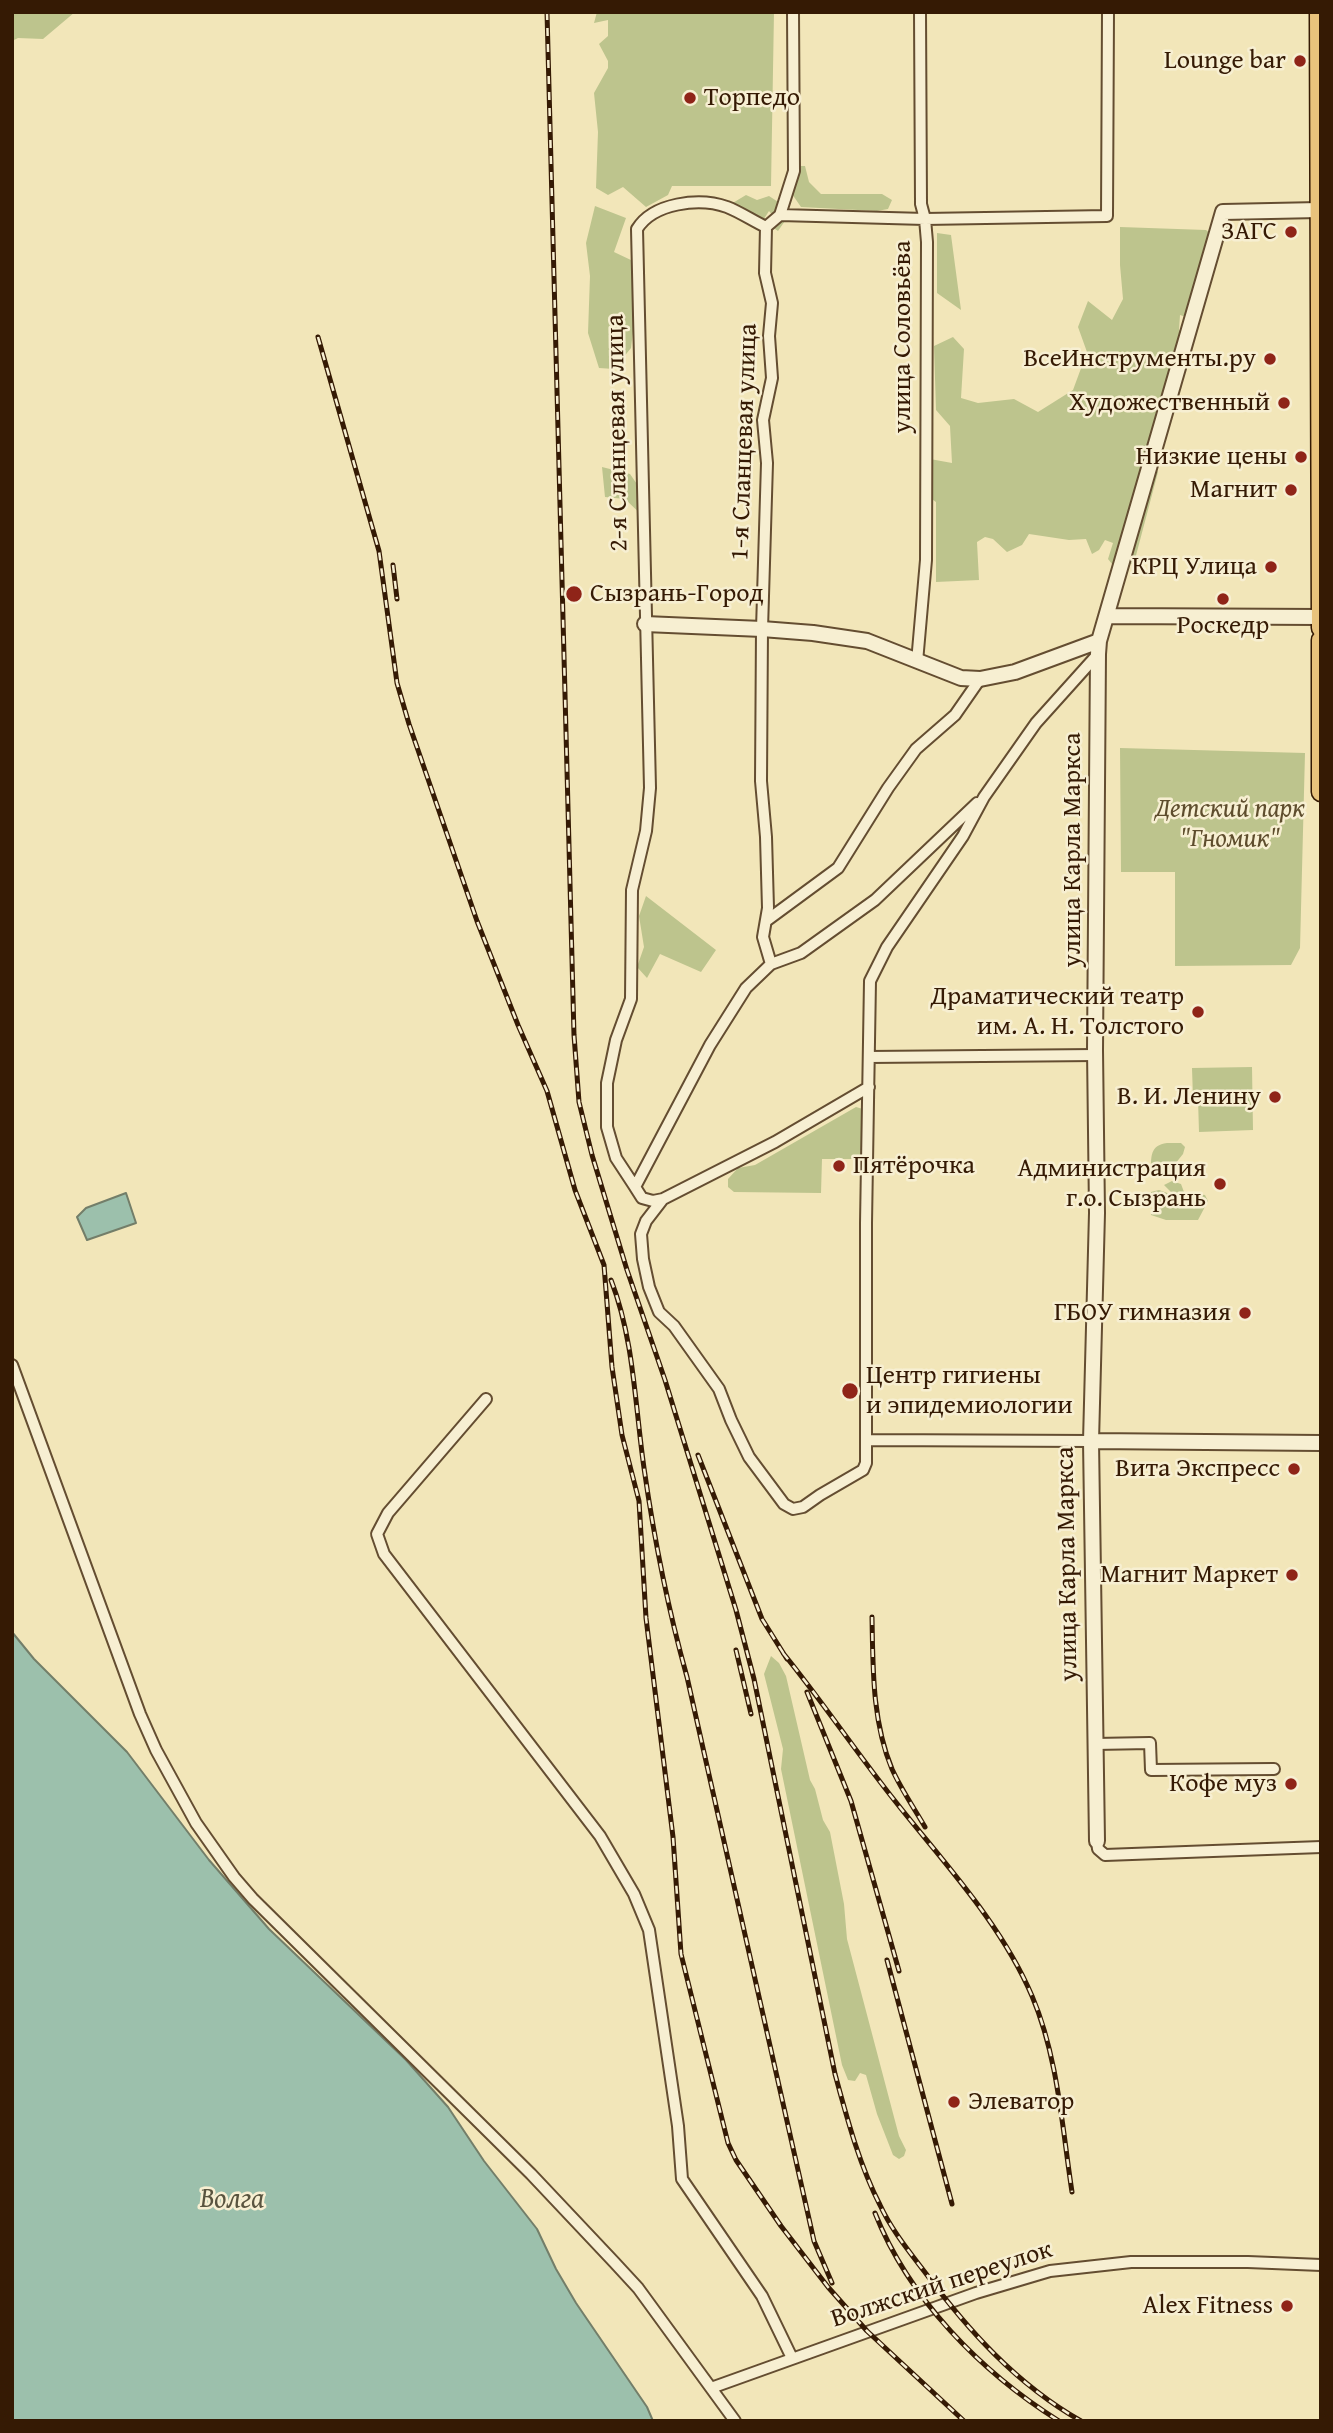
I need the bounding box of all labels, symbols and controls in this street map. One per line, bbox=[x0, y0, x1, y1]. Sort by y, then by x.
place label: Lounge bar bbox=[1164, 45, 1286, 77]
marker: Lounge bar bbox=[1292, 53, 1308, 69]
place label: Торпедо bbox=[704, 82, 800, 114]
marker: Торпедо bbox=[682, 90, 698, 106]
place label: ЗАГС bbox=[1221, 216, 1277, 248]
marker: ЗАГС bbox=[1283, 224, 1299, 240]
street label: улица Соловьёва bbox=[887, 240, 919, 434]
street label: 2-я Сланцевая улица bbox=[600, 314, 636, 552]
street label: 1-я Сланцевая улица bbox=[725, 323, 765, 561]
place label: ВсеИнструменты.ру bbox=[1023, 343, 1256, 375]
marker: ВсеИнструменты.ру bbox=[1262, 351, 1278, 367]
place label: Художественный bbox=[1069, 387, 1270, 419]
marker: Художественный bbox=[1276, 395, 1292, 411]
place label: Низкие цены bbox=[1136, 441, 1287, 473]
marker: Низкие цены bbox=[1293, 449, 1309, 465]
place label: Магнит bbox=[1190, 474, 1277, 506]
marker: Магнит bbox=[1283, 482, 1299, 498]
place label: КРЦ Улица bbox=[1132, 551, 1257, 583]
marker: КРЦ Улица bbox=[1263, 559, 1279, 575]
place label: Сызрань-Город bbox=[590, 578, 764, 610]
marker: Сызрань-Город bbox=[564, 584, 584, 604]
marker: Роскедр bbox=[1215, 591, 1231, 607]
place label: Роскедр bbox=[1177, 610, 1269, 642]
street label: улица Карла Маркса bbox=[1057, 732, 1089, 968]
park label: Детский парк "Гномик" bbox=[1155, 793, 1305, 854]
place label: Драматический театр им. А. Н. Толстого bbox=[930, 981, 1184, 1042]
marker: Драматический театр им. А. Н. Толстого bbox=[1190, 1004, 1206, 1020]
place label: В. И. Ленину bbox=[1117, 1081, 1261, 1113]
marker: В. И. Ленину bbox=[1267, 1089, 1283, 1105]
place label: Пятёрочка bbox=[853, 1150, 975, 1182]
place label: Администрация г.о. Сызрань bbox=[1018, 1153, 1206, 1214]
marker: Пятёрочка bbox=[831, 1158, 847, 1174]
marker: Администрация г.о. Сызрань bbox=[1212, 1176, 1228, 1192]
place label: ГБОУ гимназия bbox=[1054, 1297, 1231, 1329]
marker: ГБОУ гимназия bbox=[1237, 1305, 1253, 1321]
place label: Центр гигиены и эпидемиологии bbox=[866, 1360, 1073, 1422]
marker: Центр гигиены и эпидемиологии bbox=[840, 1381, 860, 1401]
street label: улица Карла Маркса bbox=[1050, 1446, 1086, 1682]
place label: Вита Экспресс bbox=[1115, 1453, 1280, 1485]
marker: Вита Экспресс bbox=[1286, 1461, 1302, 1477]
place label: Магнит Маркет bbox=[1100, 1559, 1278, 1591]
marker: Магнит Маркет bbox=[1284, 1567, 1300, 1583]
place label: Кофе муз bbox=[1169, 1768, 1277, 1800]
marker: Кофе муз bbox=[1283, 1776, 1299, 1792]
place label: Элеватор bbox=[968, 2086, 1074, 2118]
marker: Элеватор bbox=[946, 2094, 962, 2110]
water label: Волга bbox=[200, 2183, 264, 2217]
street label: Волжский переулок bbox=[827, 2235, 1057, 2335]
place label: Alex Fitness bbox=[1143, 2290, 1273, 2322]
marker: Alex Fitness bbox=[1279, 2298, 1295, 2314]

